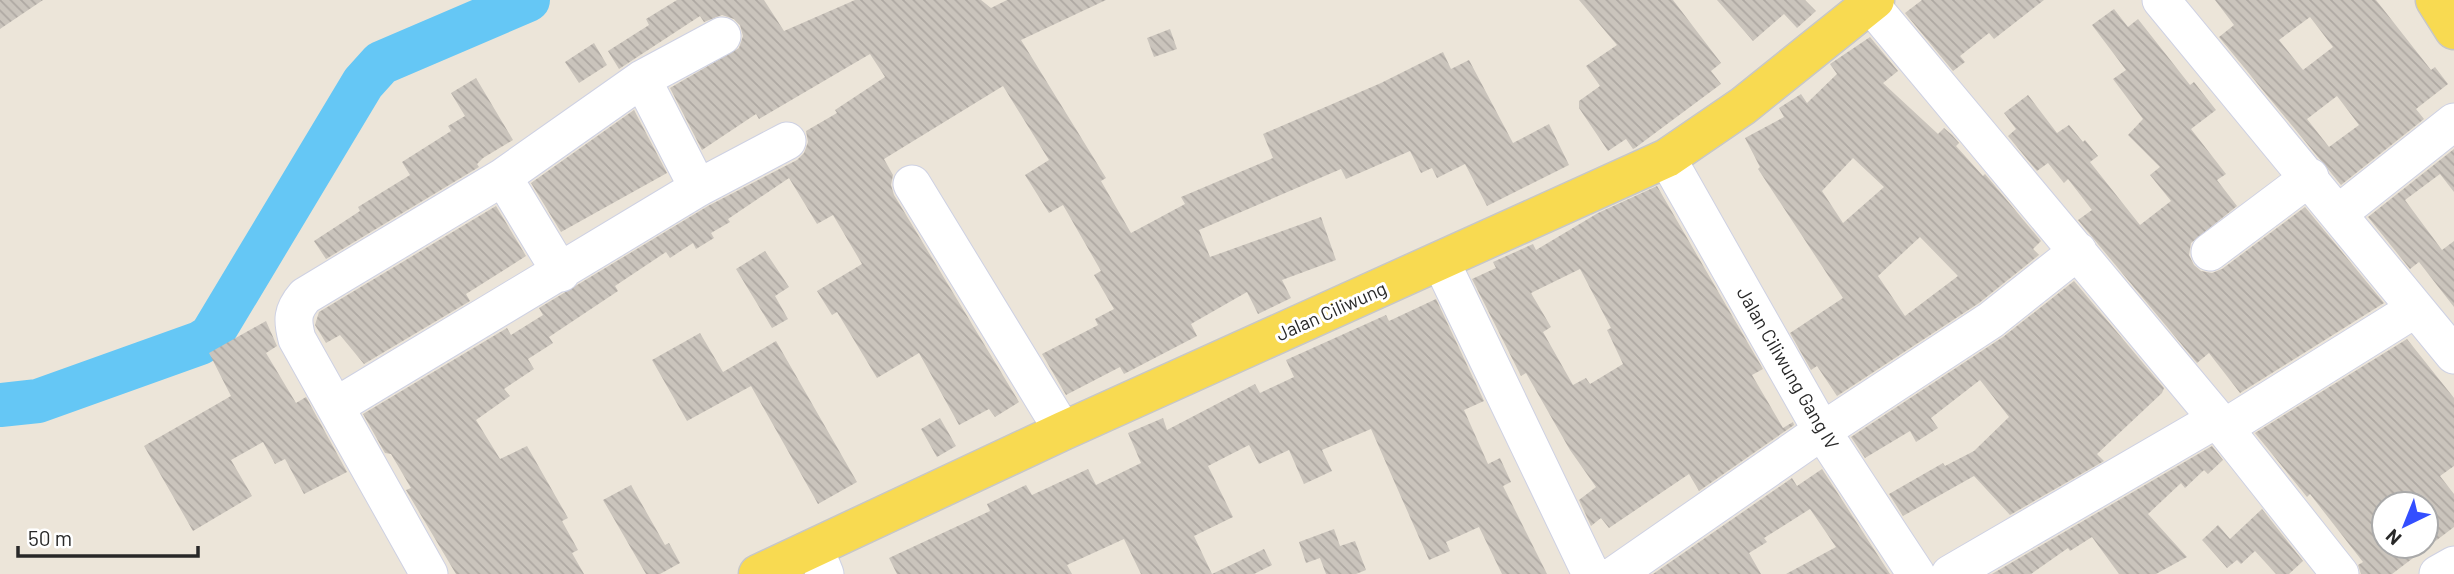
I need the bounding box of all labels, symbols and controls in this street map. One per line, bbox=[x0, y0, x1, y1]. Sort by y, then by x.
street label: Jalan Ciliwung bbox=[1272, 276, 1390, 345]
street label: Jalan Ciliwung Gang IV bbox=[1732, 282, 1844, 453]
north arrow bbox=[2370, 490, 2440, 560]
scale bar bbox=[18, 514, 198, 558]
text: 50 m bbox=[28, 525, 72, 550]
text: N bbox=[2381, 525, 2406, 551]

